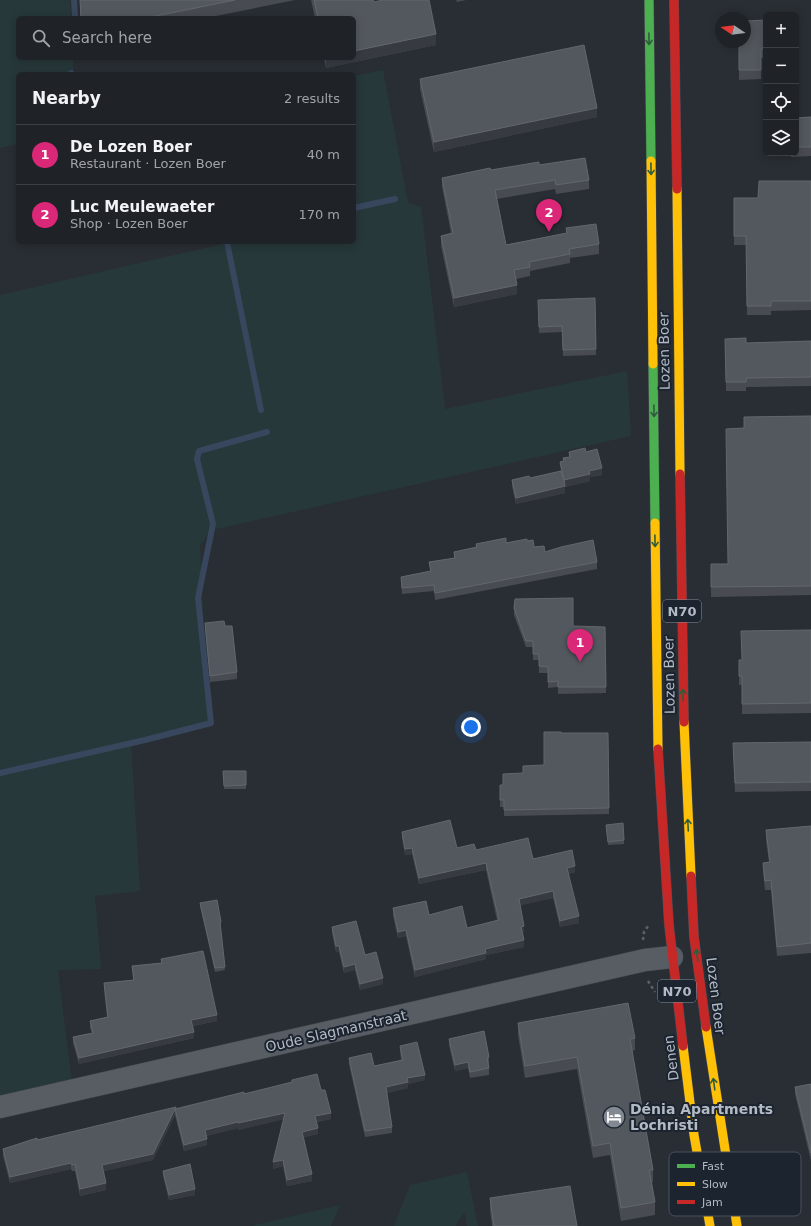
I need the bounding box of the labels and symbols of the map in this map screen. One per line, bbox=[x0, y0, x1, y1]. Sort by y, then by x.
north arrow bbox=[715, 12, 751, 48]
one-way arrow bbox=[646, 32, 653, 45]
one-way arrow bbox=[647, 162, 655, 175]
pin: 2 bbox=[536, 199, 562, 232]
street label: Lozen Boer bbox=[655, 312, 673, 390]
one-way arrow bbox=[650, 404, 658, 417]
one-way arrow bbox=[652, 534, 659, 547]
road number: N70 bbox=[663, 600, 701, 622]
pin: 1 bbox=[567, 629, 593, 662]
street label: Lozen Boer bbox=[660, 636, 678, 714]
one-way arrow bbox=[679, 689, 687, 702]
your location bbox=[461, 717, 481, 737]
one-way arrow bbox=[684, 819, 691, 832]
one-way arrow bbox=[693, 949, 701, 962]
street label: Lozen Boer bbox=[703, 956, 729, 1036]
road number: N70 bbox=[658, 980, 696, 1002]
street label: Oude Slagmanstraat bbox=[264, 1007, 409, 1055]
street label: Denen bbox=[660, 1034, 682, 1082]
one-way arrow bbox=[710, 1077, 718, 1090]
place label: Dénia Apartments Lochristi bbox=[630, 1101, 773, 1133]
hotel icon: Dénia Apartments Lochristi bbox=[601, 1104, 627, 1130]
legend bbox=[669, 1152, 801, 1216]
text: Fast bbox=[702, 1160, 725, 1173]
text: Slow bbox=[702, 1178, 728, 1191]
text: Jam bbox=[701, 1196, 723, 1209]

